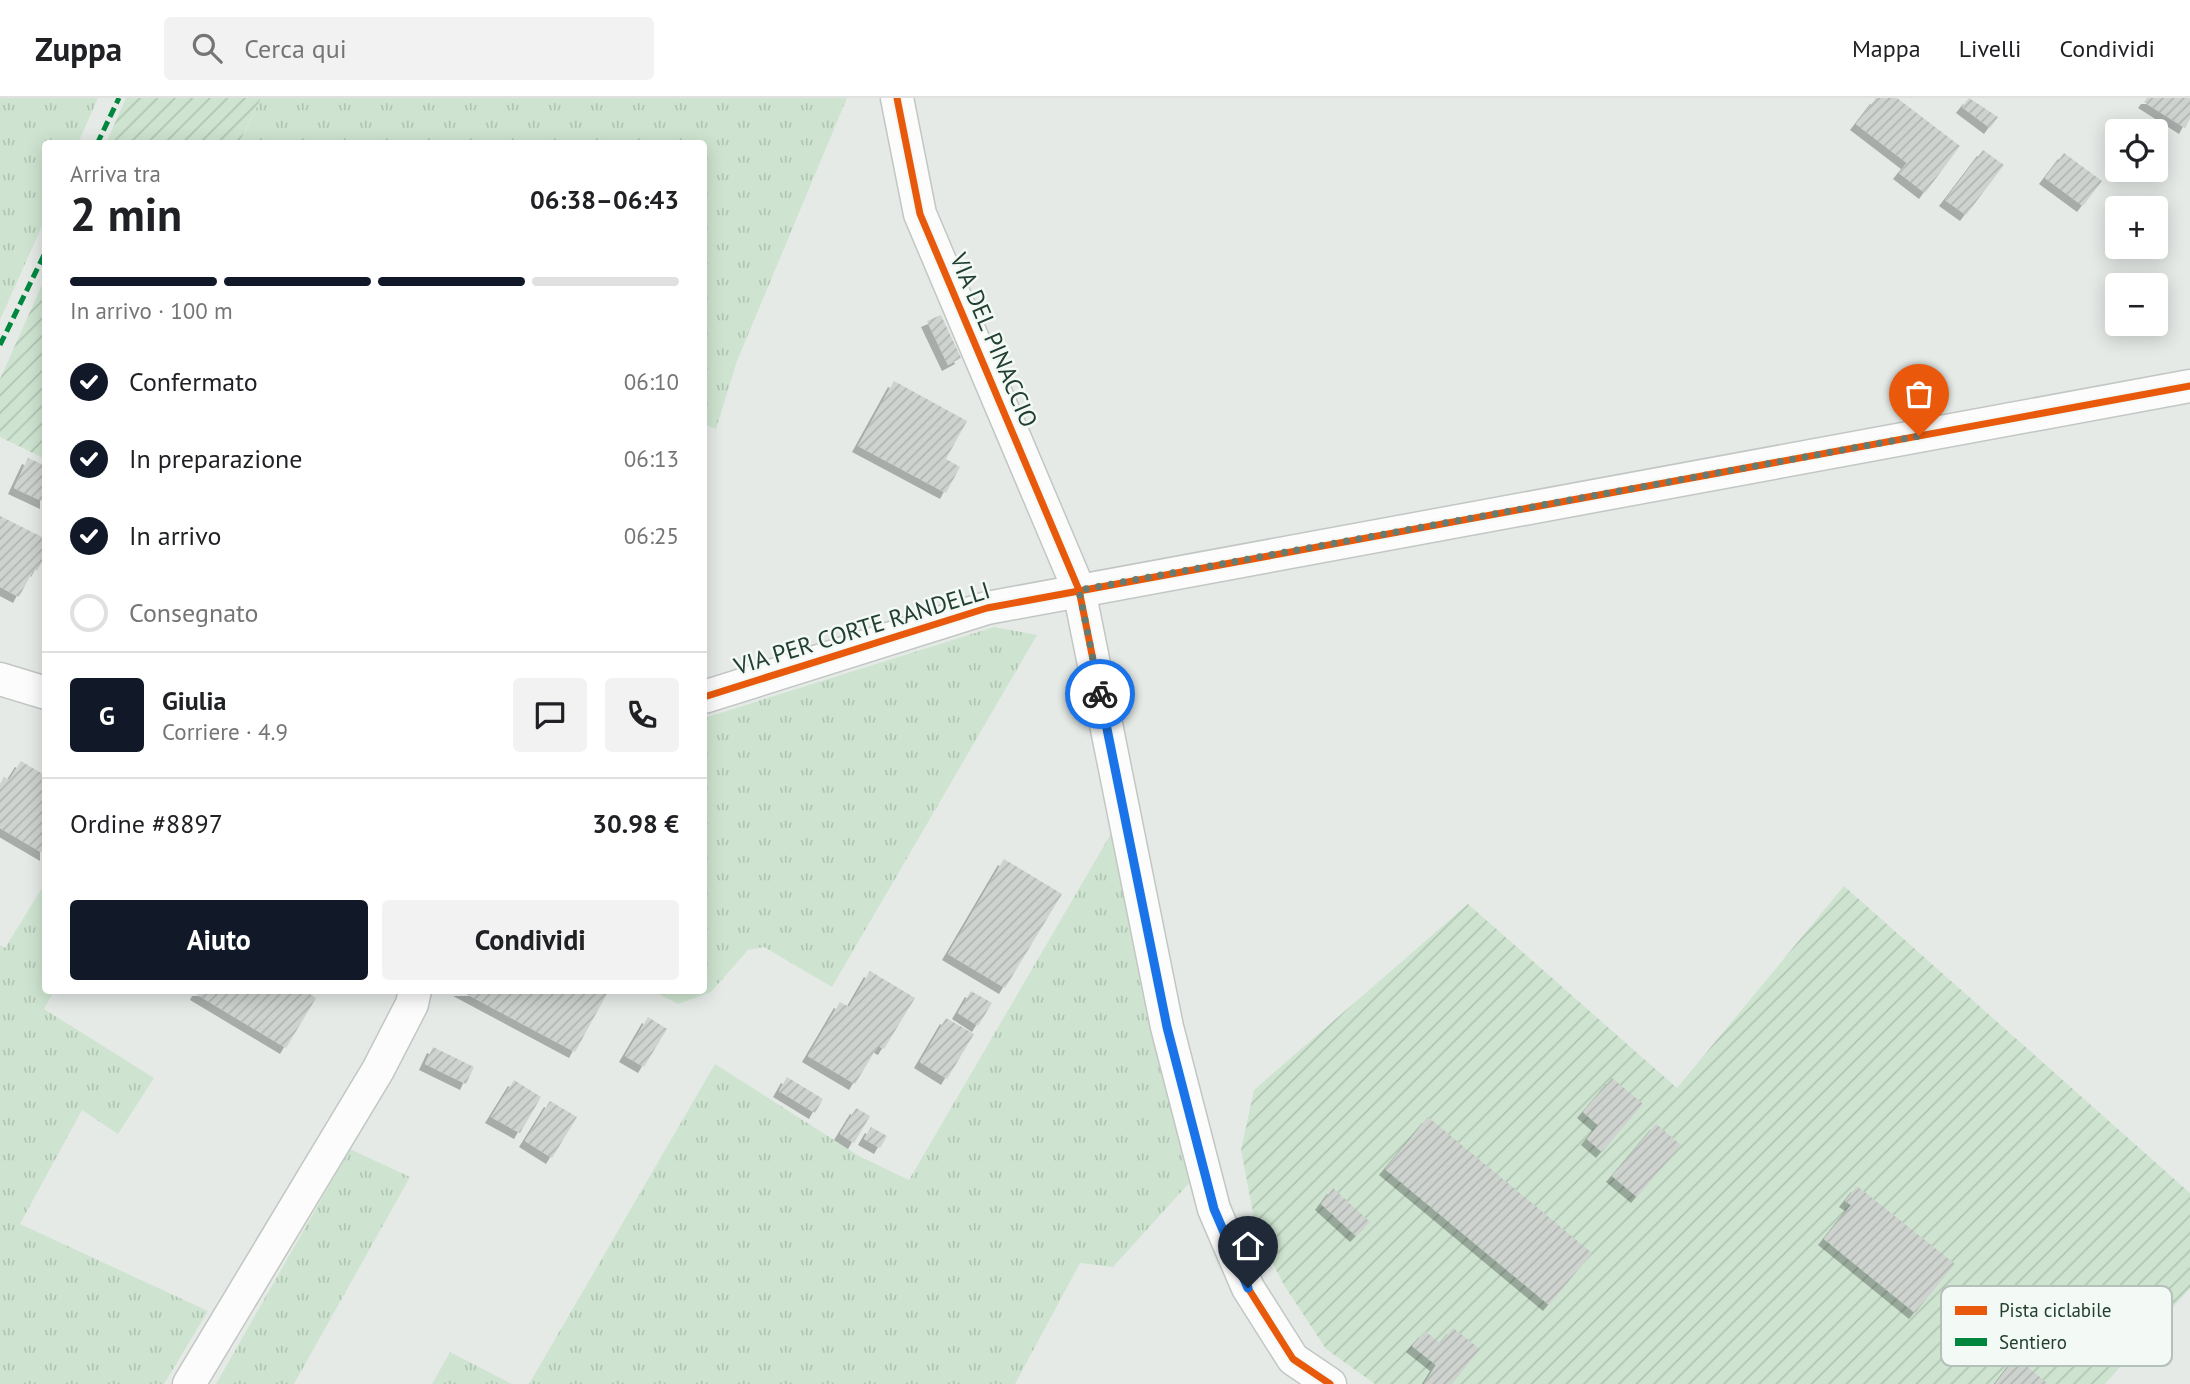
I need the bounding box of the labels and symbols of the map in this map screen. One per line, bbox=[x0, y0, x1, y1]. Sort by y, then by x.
street label: VIA DEL PINACCIO bbox=[943, 247, 1045, 432]
pin bbox=[1889, 364, 1949, 436]
street label: VIA PER CORTE RANDELLI bbox=[729, 574, 994, 682]
courier bbox=[1065, 659, 1135, 729]
pin bbox=[1218, 1216, 1278, 1288]
legend bbox=[1941, 1286, 2172, 1366]
text: Pista ciclabile bbox=[1999, 1298, 2111, 1322]
text: Sentiero bbox=[1999, 1330, 2067, 1354]

